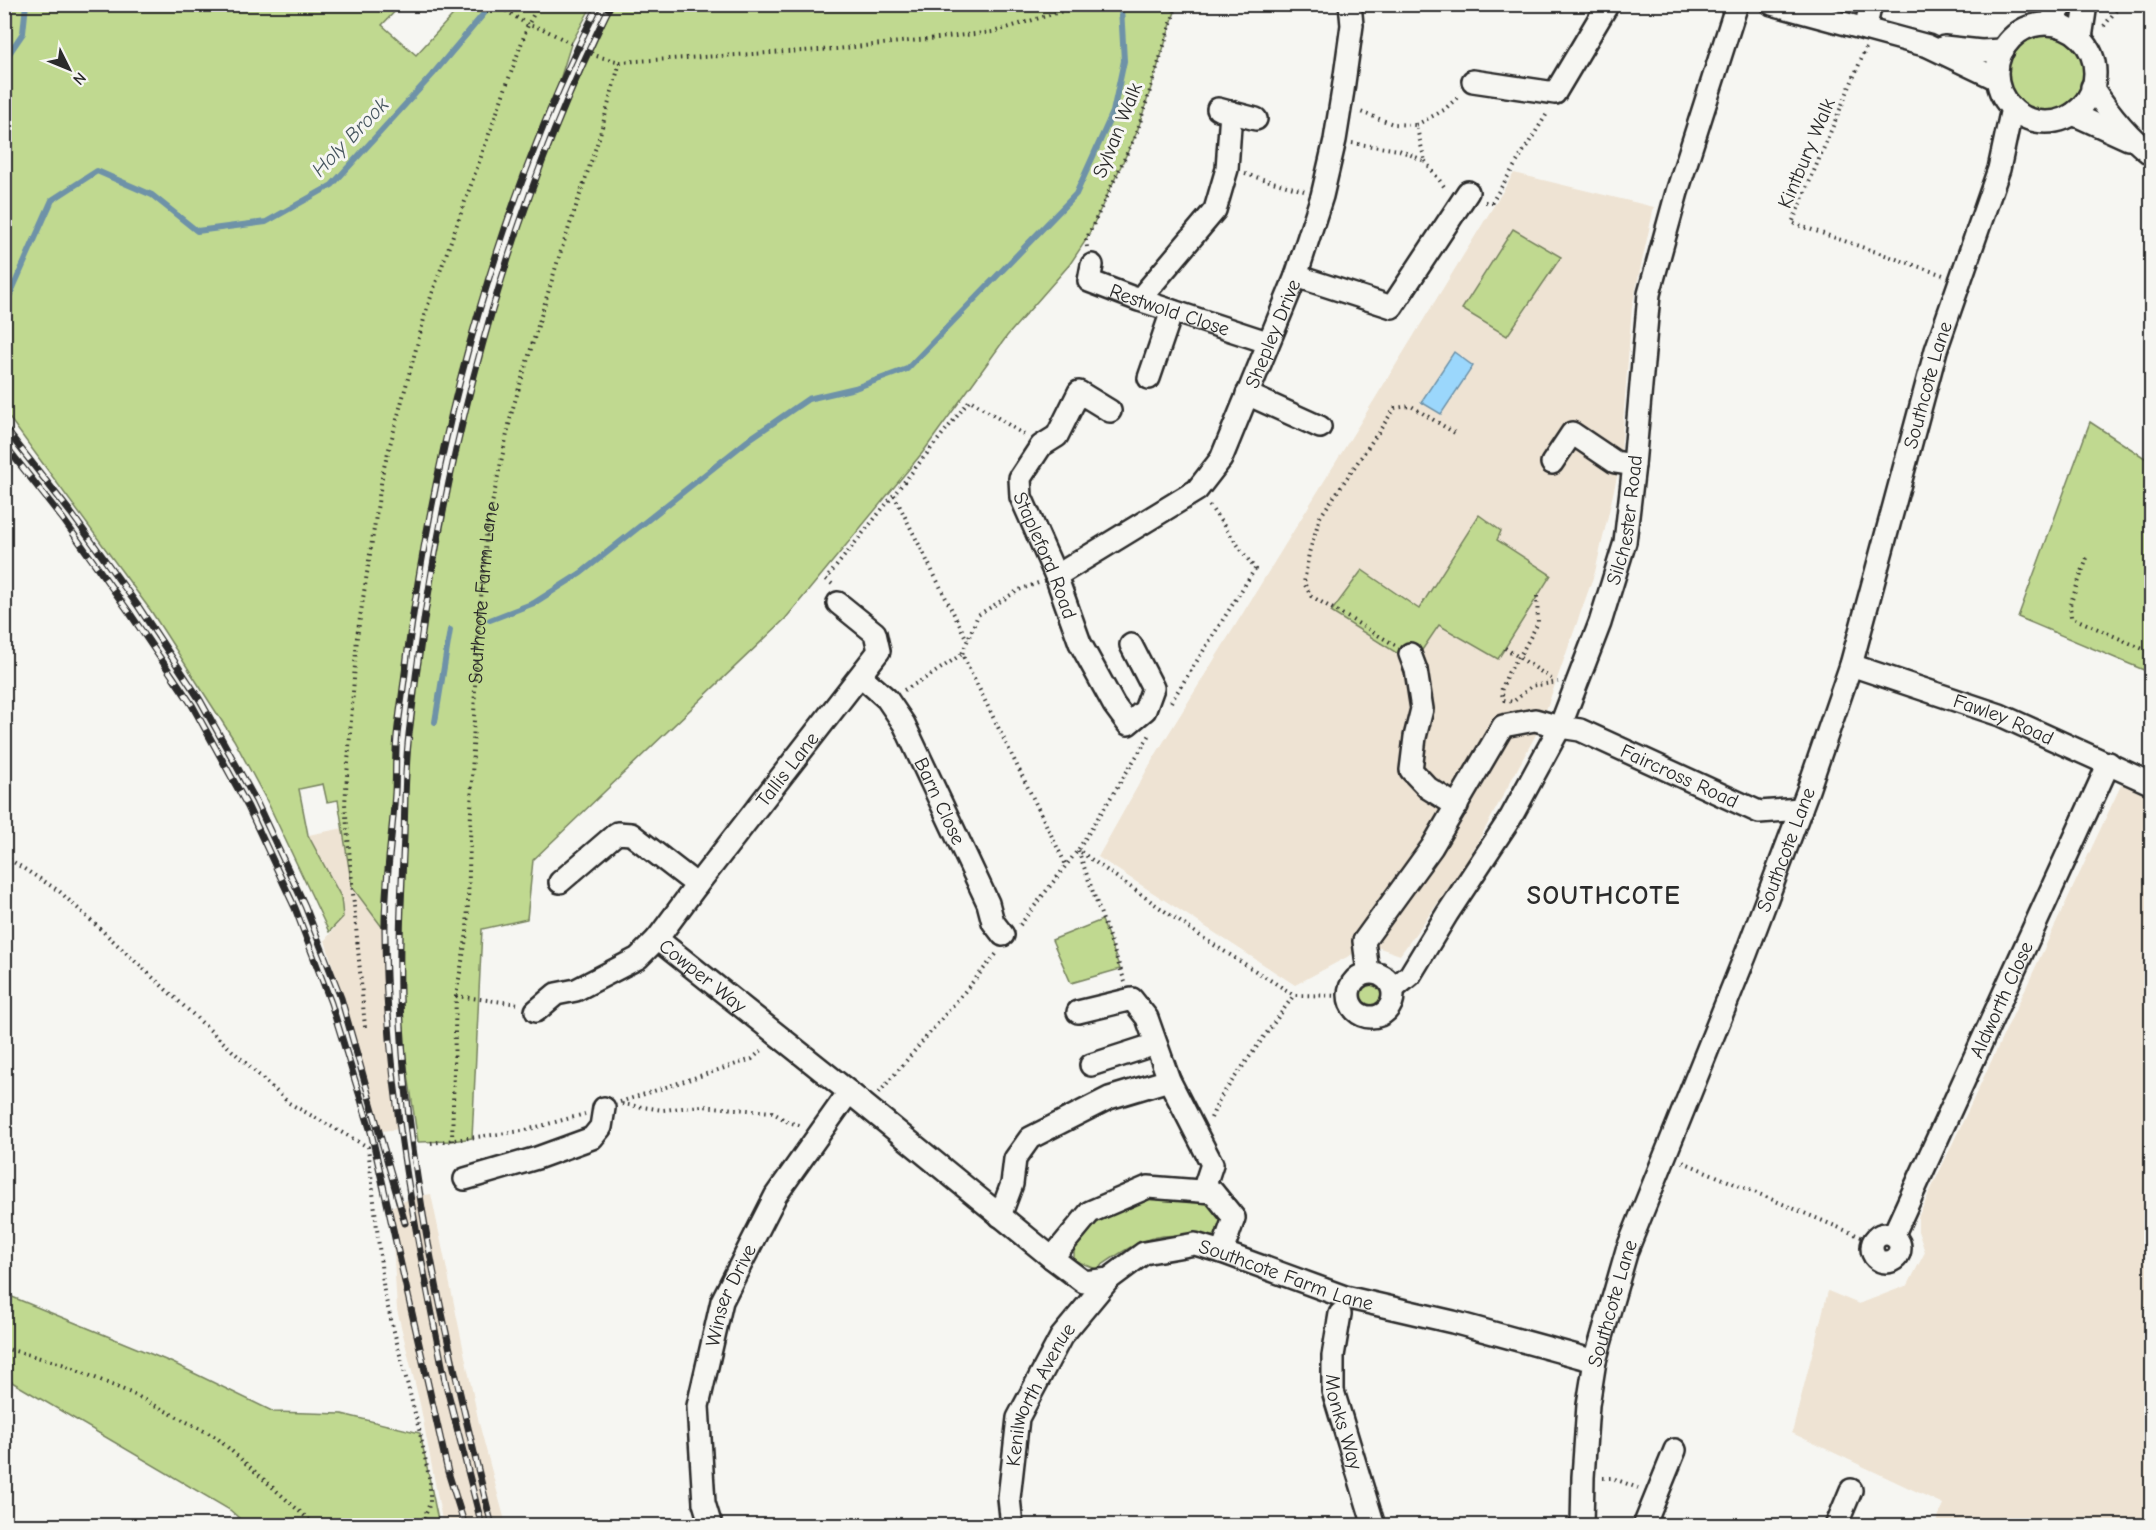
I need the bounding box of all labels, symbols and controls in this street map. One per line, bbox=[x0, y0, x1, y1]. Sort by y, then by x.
north arrow bbox=[39, 39, 99, 99]
text: N bbox=[69, 69, 89, 89]
street label: Sylvan Walk bbox=[1088, 79, 1147, 181]
water label: Holy Brook bbox=[306, 92, 394, 181]
street label: Kintbury Walk bbox=[1773, 94, 1840, 212]
street label: Shepley Drive bbox=[1240, 276, 1305, 392]
street label: Restwold Close bbox=[1106, 279, 1232, 341]
street label: Southcote Lane bbox=[1899, 318, 1957, 451]
street label: Silchester Road bbox=[1601, 454, 1647, 588]
street label: Stapleford Road bbox=[1008, 489, 1081, 622]
street label: Southcote Farm Lane bbox=[464, 499, 504, 684]
street label: Fawley Road bbox=[1951, 689, 2057, 750]
street label: Tallis Lane bbox=[751, 727, 824, 811]
street label: Faircross Road bbox=[1617, 739, 1742, 813]
street label: Barn Close bbox=[909, 754, 970, 849]
street label: Southcote Lane bbox=[1752, 784, 1820, 915]
district label: SOUTHCOTE bbox=[1527, 881, 1681, 911]
street label: Cowper Way bbox=[654, 934, 751, 1018]
street label: Aldworth Close bbox=[1965, 938, 2038, 1061]
street label: Southcote Farm Lane bbox=[1196, 1235, 1376, 1315]
street label: Southcote Lane bbox=[1583, 1236, 1642, 1370]
street label: Winser Drive bbox=[701, 1240, 761, 1349]
street label: Kenilworth Avenue bbox=[1002, 1318, 1080, 1467]
street label: Monks Way bbox=[1321, 1374, 1367, 1473]

